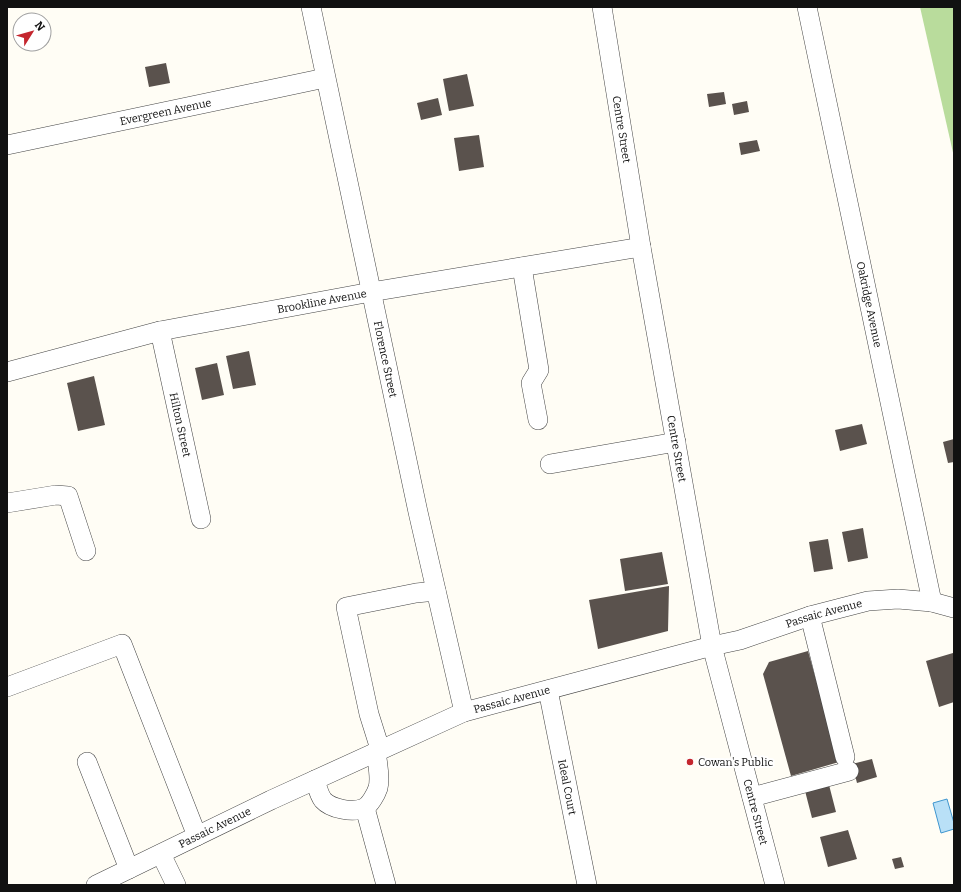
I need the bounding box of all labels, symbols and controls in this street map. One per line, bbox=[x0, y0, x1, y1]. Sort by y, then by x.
north arrow bbox=[12, 12, 52, 52]
text: N bbox=[32, 19, 48, 34]
street label: Centre Street bbox=[610, 95, 634, 164]
street label: Evergreen Avenue bbox=[119, 96, 213, 128]
street label: Oakridge Avenue bbox=[854, 260, 885, 349]
street label: Brookline Avenue bbox=[276, 286, 368, 316]
street label: Florence Street bbox=[371, 320, 400, 399]
street label: Hilton Street bbox=[167, 391, 194, 458]
street label: Centre Street bbox=[665, 414, 689, 483]
street label: Passaic Avenue bbox=[784, 596, 863, 630]
street label: Passaic Avenue bbox=[472, 683, 551, 716]
place label: Cowan's Public bbox=[698, 756, 773, 769]
marker: Cowan's Public bbox=[685, 757, 695, 767]
street label: Ideal Court bbox=[556, 758, 579, 816]
street label: Centre Street bbox=[741, 778, 771, 846]
street label: Passaic Avenue bbox=[176, 804, 253, 850]

